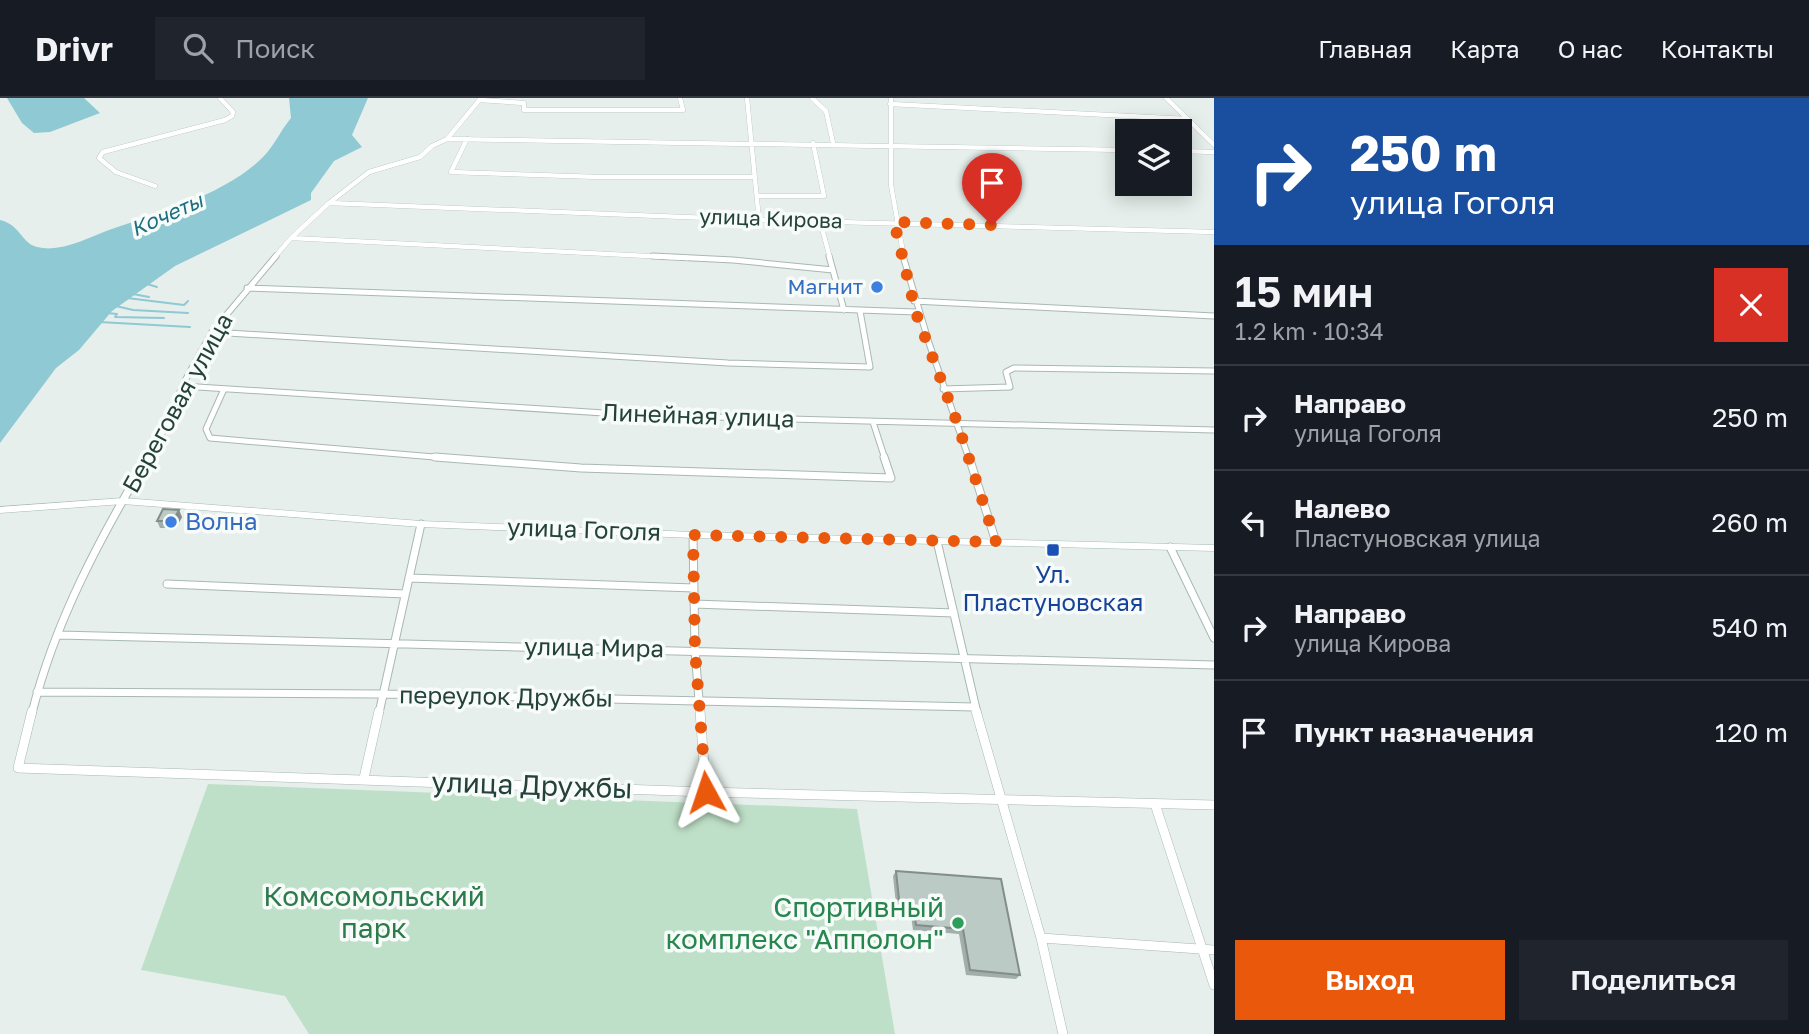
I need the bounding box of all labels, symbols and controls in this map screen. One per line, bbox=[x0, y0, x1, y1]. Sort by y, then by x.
search box bbox=[155, 17, 645, 80]
text: Drivr bbox=[35, 29, 113, 68]
icon: search bbox=[179, 29, 217, 67]
text: Поиск bbox=[235, 33, 315, 64]
text: Главная bbox=[1318, 34, 1412, 63]
text: Карта bbox=[1450, 34, 1520, 63]
text: О нас bbox=[1558, 34, 1623, 63]
text: Контакты bbox=[1661, 34, 1774, 63]
map controls bbox=[1115, 119, 1192, 196]
button: layers bbox=[1115, 119, 1192, 196]
text: 250 m bbox=[1350, 123, 1497, 182]
icon: right bbox=[1235, 126, 1326, 217]
pin bbox=[962, 153, 1022, 225]
icon: arrive bbox=[973, 164, 1011, 202]
text: улица Гоголя bbox=[1350, 183, 1556, 221]
water label: Кочеты bbox=[127, 186, 208, 241]
street label: улица Кирова bbox=[699, 203, 843, 233]
text: 15 мин bbox=[1235, 266, 1373, 316]
button: close bbox=[1714, 268, 1788, 342]
place label: Магнит bbox=[788, 273, 863, 299]
marker: Магнит bbox=[869, 279, 885, 295]
street label: Береговая улица bbox=[115, 307, 238, 497]
text: 1.2 km · 10:34 bbox=[1235, 317, 1384, 345]
text: Направо bbox=[1294, 388, 1406, 419]
street label: Линейная улица bbox=[601, 397, 795, 432]
icon: right bbox=[1235, 399, 1273, 437]
text: 250 m bbox=[1712, 402, 1788, 433]
text: улица Гоголя bbox=[1294, 419, 1442, 447]
text: Налево bbox=[1294, 493, 1390, 524]
icon: left bbox=[1235, 504, 1273, 542]
place label: Волна bbox=[185, 506, 257, 535]
text: 260 m bbox=[1712, 507, 1788, 538]
street label: улица Гоголя bbox=[506, 511, 662, 546]
marker: Волна bbox=[163, 514, 179, 530]
text: Пластуновская улица bbox=[1294, 524, 1540, 552]
marker: Ул. Пластуновская bbox=[1045, 542, 1061, 558]
place label: Ул. Пластуновская bbox=[963, 559, 1143, 616]
text: Направо bbox=[1294, 598, 1406, 629]
icon: right bbox=[1235, 609, 1273, 647]
text: 540 m bbox=[1711, 612, 1788, 643]
text: улица Кирова bbox=[1294, 629, 1451, 657]
street label: улица Мира bbox=[524, 631, 664, 662]
street label: переулок Дружбы bbox=[399, 679, 613, 712]
icon: arrive bbox=[1235, 714, 1273, 752]
text: Пункт назначения bbox=[1294, 717, 1534, 748]
text: 120 m bbox=[1715, 717, 1788, 748]
position arrow bbox=[669, 755, 743, 829]
street label: улица Дружбы bbox=[431, 764, 633, 805]
park label: Комсомольский парк bbox=[263, 879, 485, 944]
place label: Спортивный комплекс "Апполон" bbox=[666, 890, 944, 955]
marker: Спортивный комплекс "Апполон" bbox=[950, 915, 966, 931]
button: Выход bbox=[1235, 940, 1505, 1020]
button: Поделиться bbox=[1519, 940, 1788, 1020]

